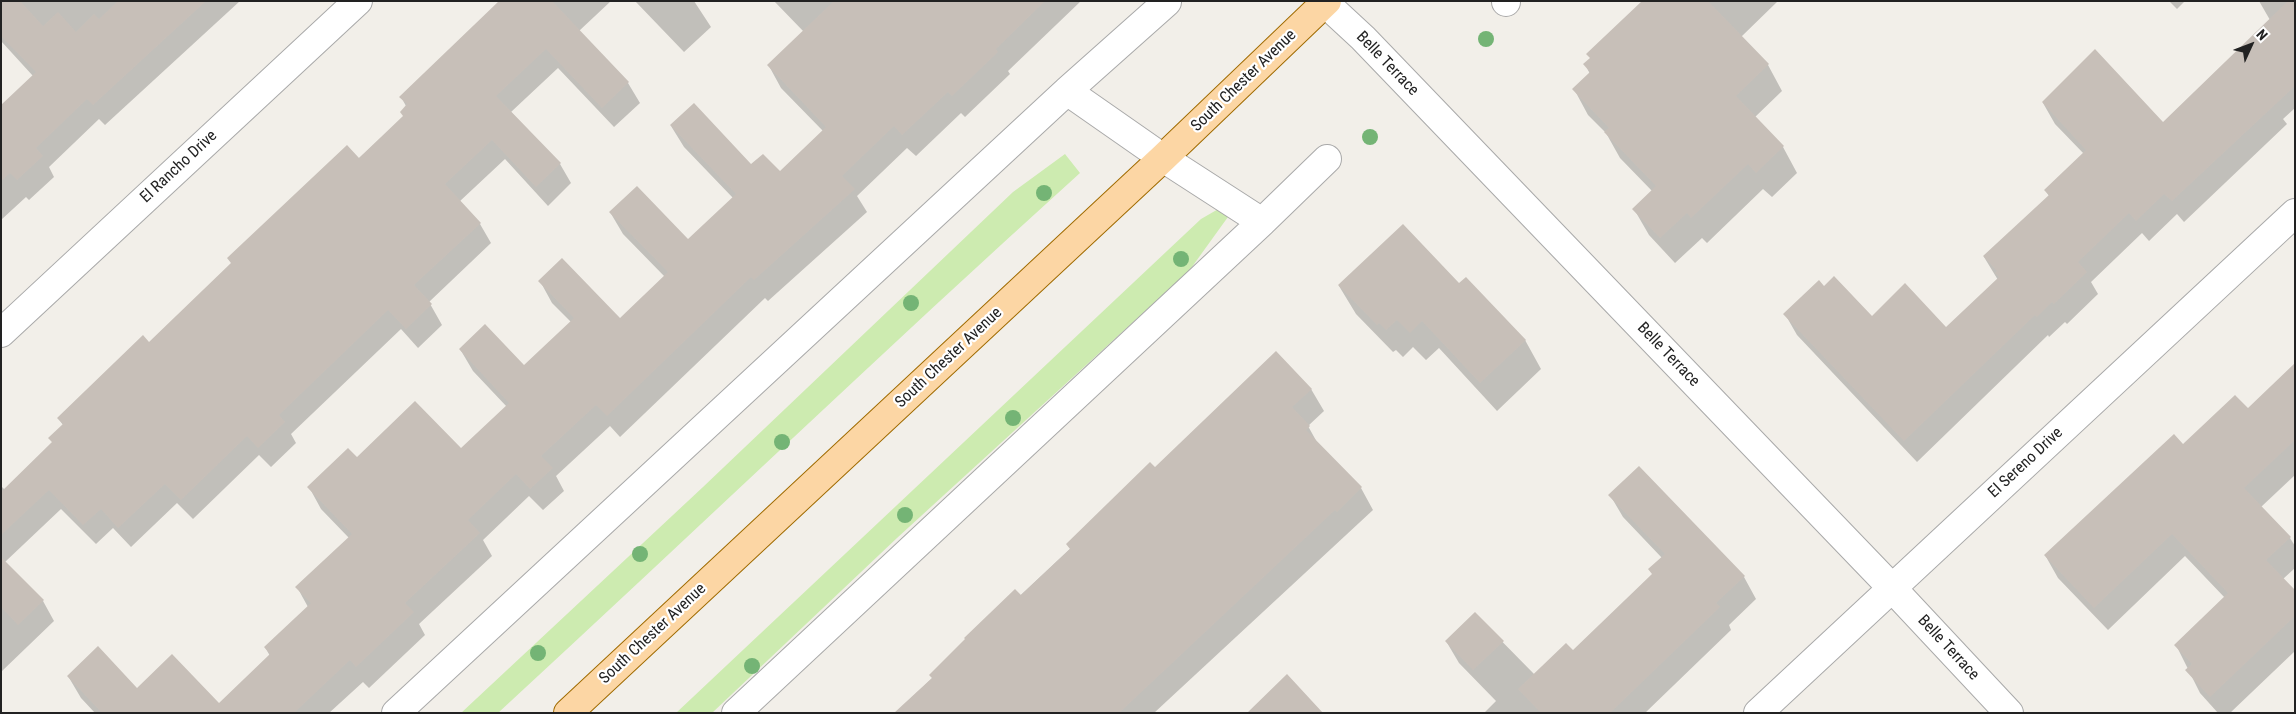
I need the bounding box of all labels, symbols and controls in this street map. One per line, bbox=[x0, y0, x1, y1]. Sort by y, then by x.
north arrow bbox=[2226, 20, 2276, 70]
street label: South Chester Avenue bbox=[1187, 26, 1301, 136]
text: N bbox=[2253, 26, 2271, 43]
street label: Belle Terrace bbox=[1352, 28, 1422, 100]
street label: El Rancho Drive bbox=[137, 127, 221, 207]
street label: South Chester Avenue bbox=[892, 304, 1006, 412]
street label: Belle Terrace bbox=[1633, 319, 1703, 391]
street label: El Sereno Drive bbox=[1985, 424, 2067, 502]
street label: South Chester Avenue bbox=[596, 580, 710, 688]
street label: Belle Terrace bbox=[1913, 612, 1983, 684]

